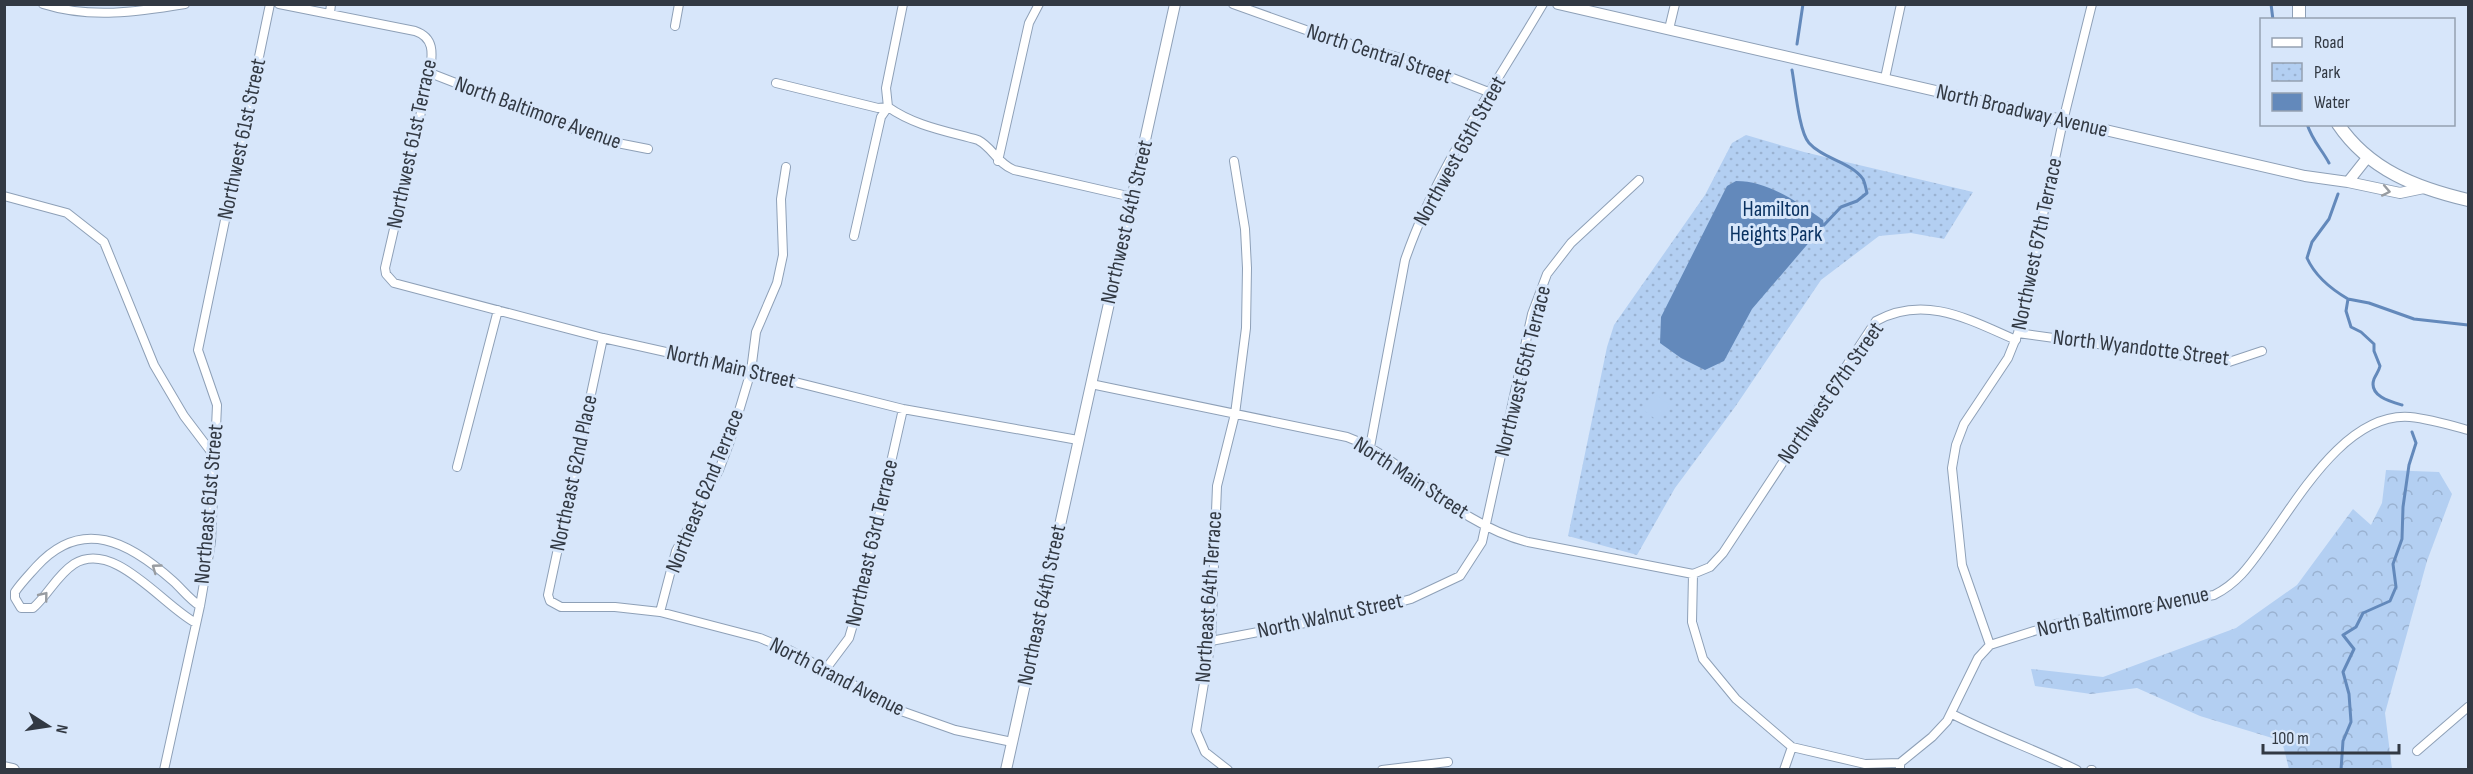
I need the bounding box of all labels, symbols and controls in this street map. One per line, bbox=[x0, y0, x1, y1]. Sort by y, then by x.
street label: North Central Street bbox=[1303, 18, 1455, 90]
legend bbox=[2260, 18, 2455, 126]
text: Road bbox=[2314, 32, 2344, 53]
street label: Northwest 61st Street bbox=[212, 56, 272, 222]
street label: Northwest 61st Terrace bbox=[381, 57, 443, 231]
text: Park bbox=[2314, 62, 2340, 83]
street label: North Baltimore Avenue bbox=[451, 70, 625, 156]
street label: Northwest 65th Street bbox=[1408, 71, 1512, 230]
street label: North Broadway Avenue bbox=[1934, 78, 2110, 144]
text: Water bbox=[2314, 92, 2350, 113]
street label: Northwest 64th Street bbox=[1095, 137, 1159, 307]
street label: Northwest 67th Terrace bbox=[2006, 156, 2068, 332]
one-way arrow bbox=[2380, 184, 2390, 197]
park label: Hamilton Heights Park bbox=[1730, 196, 1823, 248]
street label: Northwest 65th Terrace bbox=[1489, 283, 1557, 459]
street label: Northwest 67th Street bbox=[1772, 317, 1890, 469]
street label: North Wyandotte Street bbox=[2051, 324, 2231, 372]
street label: North Main Street bbox=[664, 339, 798, 395]
street label: Northeast 62nd Place bbox=[544, 393, 604, 553]
street label: Northeast 62nd Terrace bbox=[660, 405, 750, 577]
street label: Northeast 61st Street bbox=[189, 423, 229, 585]
street label: North Main Street bbox=[1348, 431, 1474, 525]
street label: Northeast 63rd Terrace bbox=[840, 457, 904, 629]
street label: Northeast 64th Terrace bbox=[1190, 510, 1228, 684]
street label: Northeast 64th Street bbox=[1012, 522, 1072, 688]
one-way arrow bbox=[151, 564, 162, 575]
street label: North Baltimore Avenue bbox=[2035, 581, 2211, 643]
street label: North Walnut Street bbox=[1255, 587, 1406, 645]
one-way arrow bbox=[37, 592, 48, 603]
street label: North Grand Avenue bbox=[765, 631, 909, 723]
north arrow bbox=[18, 696, 78, 756]
scale bar bbox=[2263, 717, 2400, 755]
text: N bbox=[51, 723, 71, 735]
text: 100 m bbox=[2272, 728, 2309, 749]

